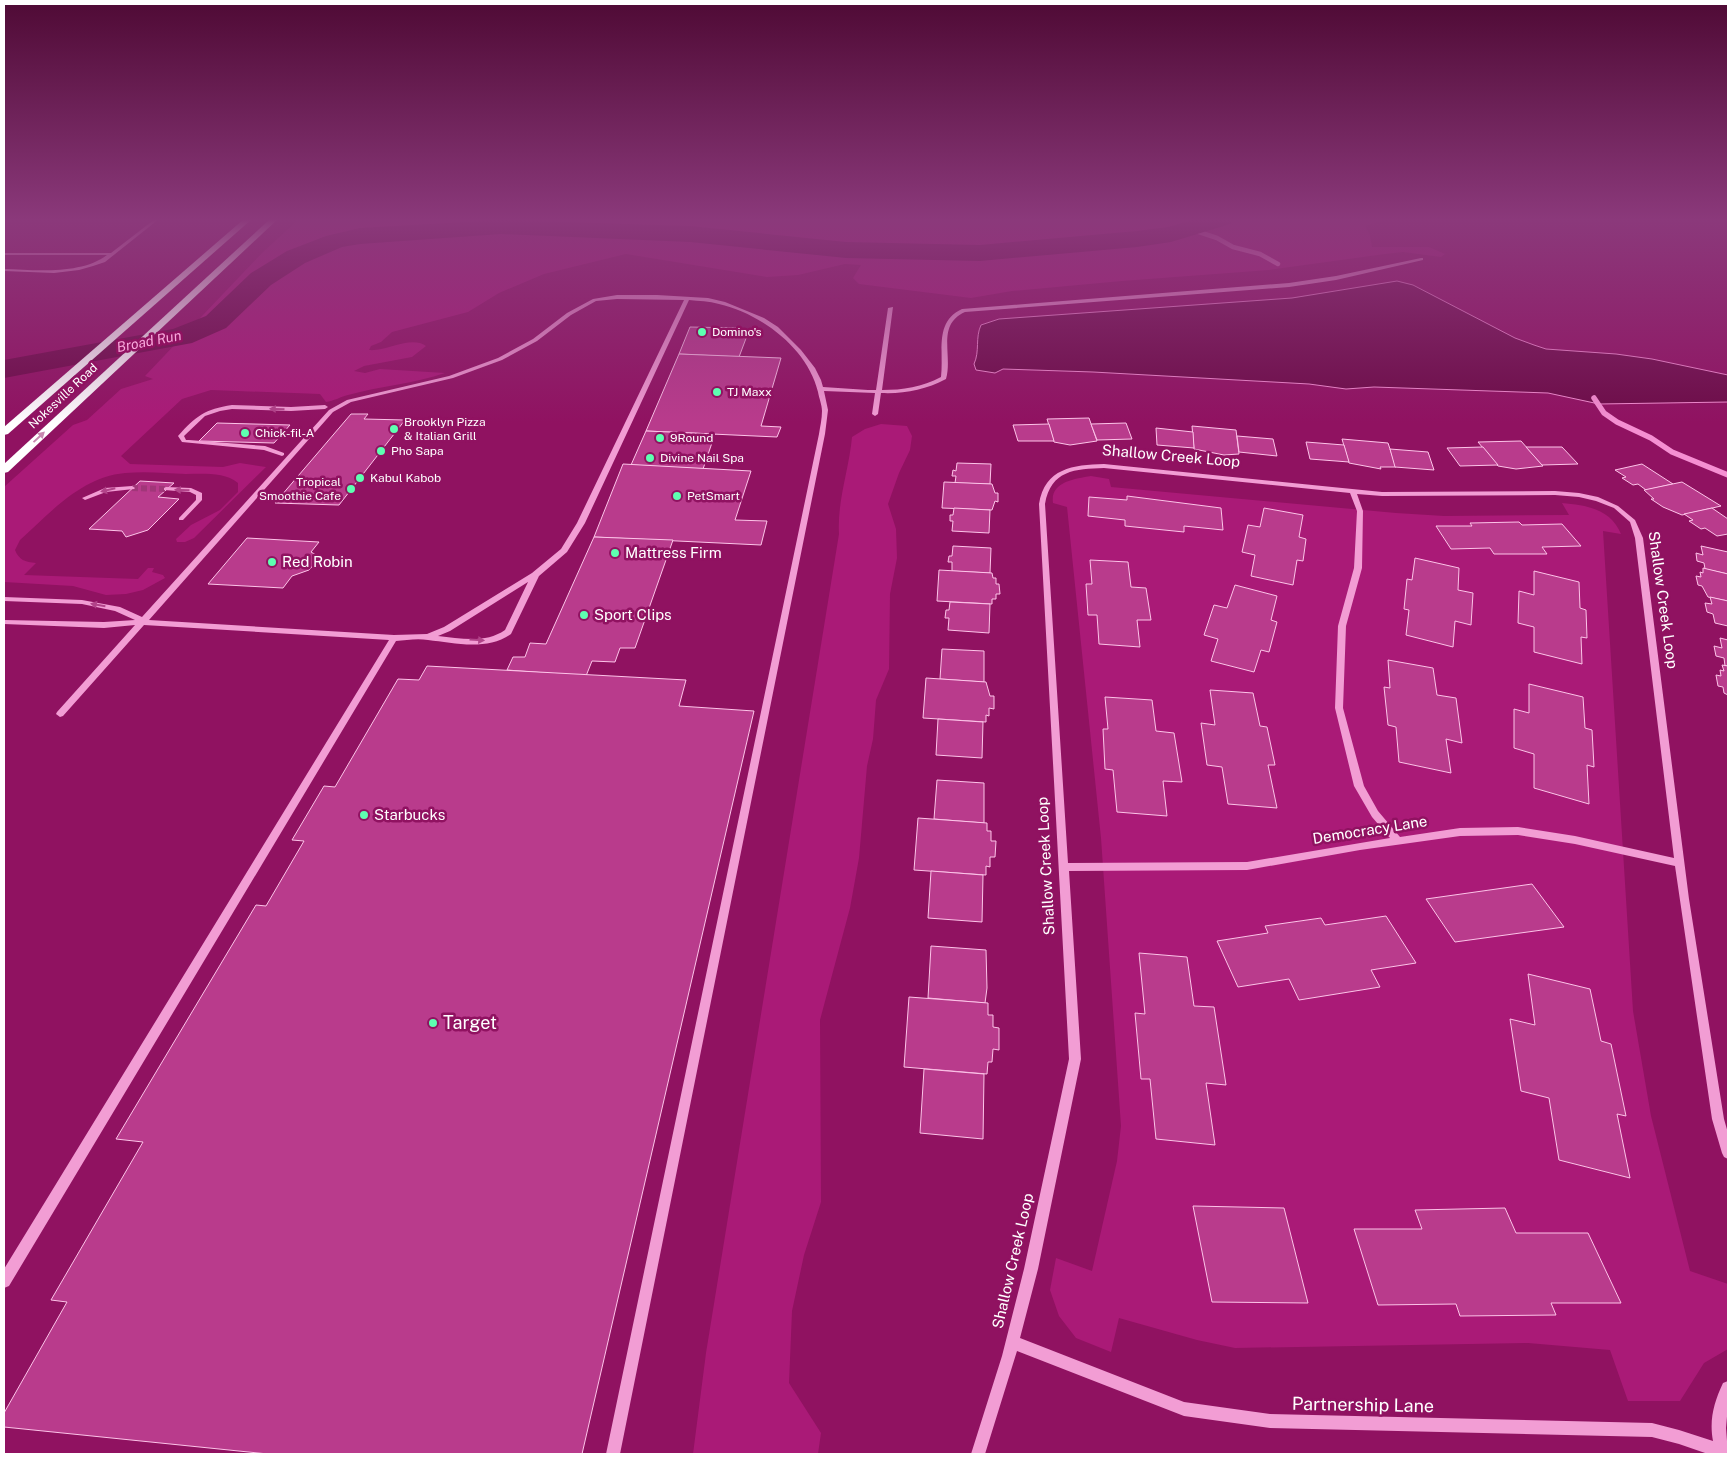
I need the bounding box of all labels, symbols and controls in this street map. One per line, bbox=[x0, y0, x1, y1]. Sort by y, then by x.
place label: Domino's bbox=[712, 325, 762, 339]
marker: Domino's bbox=[696, 326, 708, 338]
water label: Broad Run bbox=[115, 327, 183, 355]
street label: Nokesville Road bbox=[26, 361, 100, 431]
place label: TJ Maxx bbox=[727, 385, 772, 399]
marker: TJ Maxx bbox=[711, 386, 723, 398]
one-way arrow bbox=[268, 404, 284, 412]
place label: Brooklyn Pizza & Italian Grill bbox=[404, 415, 486, 443]
marker: Brooklyn Pizza & Italian Grill bbox=[388, 423, 400, 435]
place label: Chick-fil-A bbox=[255, 426, 315, 440]
marker: Chick-fil-A bbox=[239, 427, 251, 439]
one-way arrow bbox=[33, 431, 45, 443]
place label: 9Round bbox=[670, 431, 713, 445]
marker: 9Round bbox=[654, 432, 666, 444]
street label: Shallow Creek Loop bbox=[1101, 441, 1241, 470]
place label: Pho Sapa bbox=[391, 444, 444, 458]
marker: Pho Sapa bbox=[375, 445, 387, 457]
place label: Divine Nail Spa bbox=[660, 451, 744, 465]
marker: Divine Nail Spa bbox=[644, 452, 656, 464]
place label: Kabul Kabob bbox=[370, 471, 441, 485]
marker: Kabul Kabob bbox=[354, 472, 366, 484]
place label: Tropical Smoothie Cafe bbox=[259, 475, 341, 503]
marker: Tropical Smoothie Cafe bbox=[345, 483, 357, 495]
one-way arrow bbox=[101, 486, 116, 494]
one-way arrow bbox=[174, 486, 190, 494]
place label: PetSmart bbox=[687, 489, 740, 503]
marker: PetSmart bbox=[671, 490, 683, 502]
street label: Shallow Creek Loop bbox=[1645, 530, 1682, 670]
place label: Mattress Firm bbox=[625, 544, 722, 561]
marker: Mattress Firm bbox=[609, 547, 621, 559]
place label: Red Robin bbox=[282, 553, 353, 570]
marker: Red Robin bbox=[266, 556, 278, 568]
one-way arrow bbox=[90, 601, 106, 609]
place label: Sport Clips bbox=[594, 606, 672, 623]
marker: Sport Clips bbox=[578, 609, 590, 621]
one-way arrow bbox=[469, 637, 485, 645]
street label: Shallow Creek Loop bbox=[1033, 796, 1058, 936]
place label: Starbucks bbox=[374, 806, 445, 823]
marker: Starbucks bbox=[358, 809, 370, 821]
street label: Democracy Lane bbox=[1311, 812, 1428, 847]
place label: Target bbox=[443, 1012, 497, 1033]
marker: Target bbox=[427, 1017, 439, 1029]
street label: Shallow Creek Loop bbox=[989, 1191, 1036, 1330]
street label: Partnership Lane bbox=[1292, 1393, 1434, 1416]

